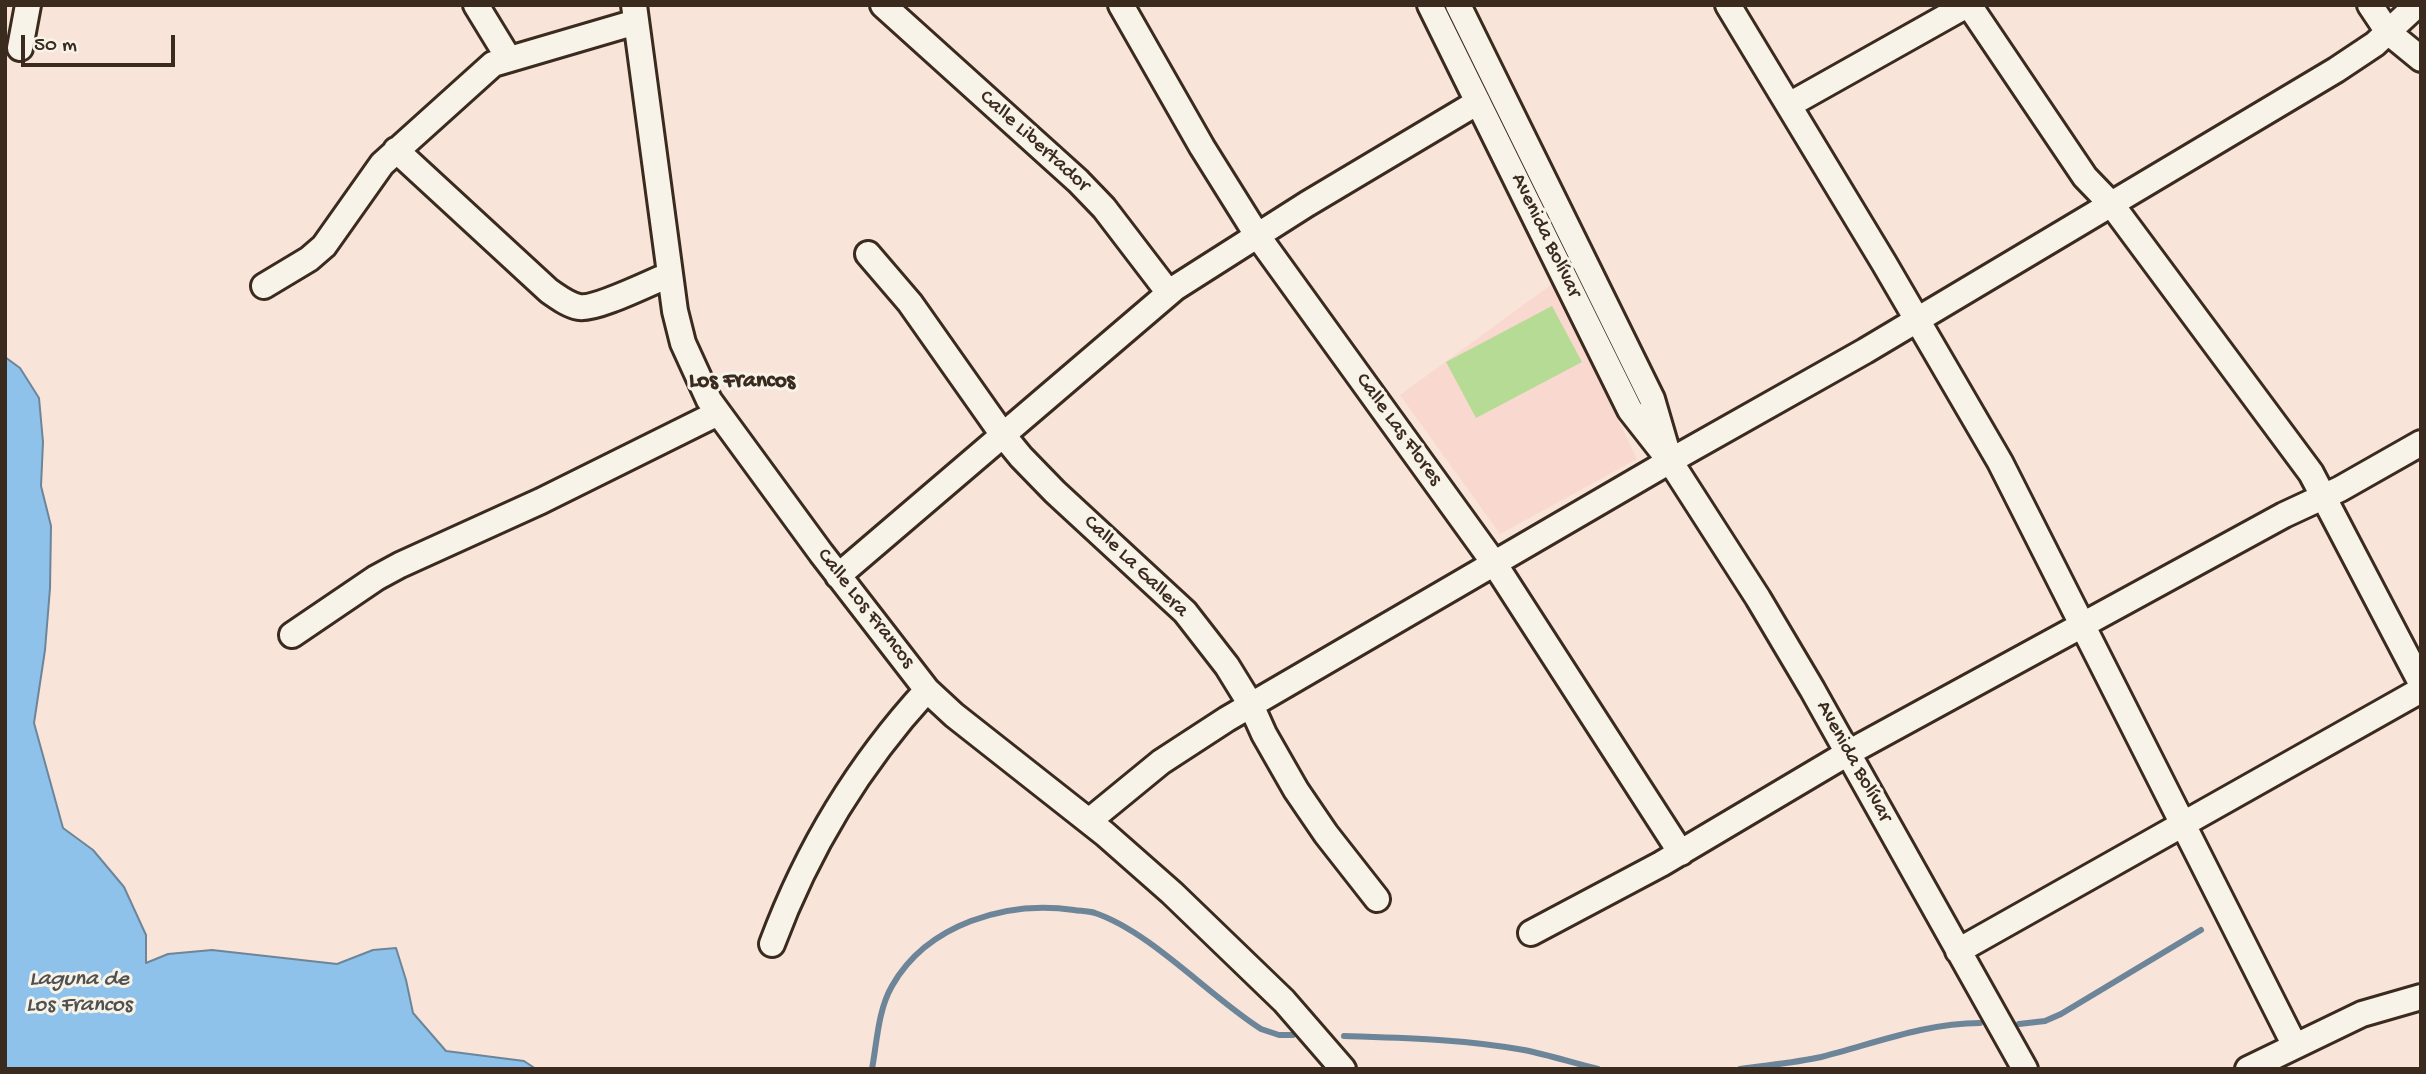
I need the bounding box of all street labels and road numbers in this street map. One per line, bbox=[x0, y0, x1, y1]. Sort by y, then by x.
street label: Calle Libertador bbox=[973, 86, 1095, 198]
street label: Avenida Bolívar bbox=[1504, 170, 1586, 302]
street label: Calle Las Flores bbox=[1349, 369, 1447, 491]
street label: Calle La Gallera bbox=[1077, 511, 1193, 623]
street label: Calle Los Francos bbox=[810, 544, 920, 674]
street label: Avenida Bolívar bbox=[1809, 697, 1897, 827]

